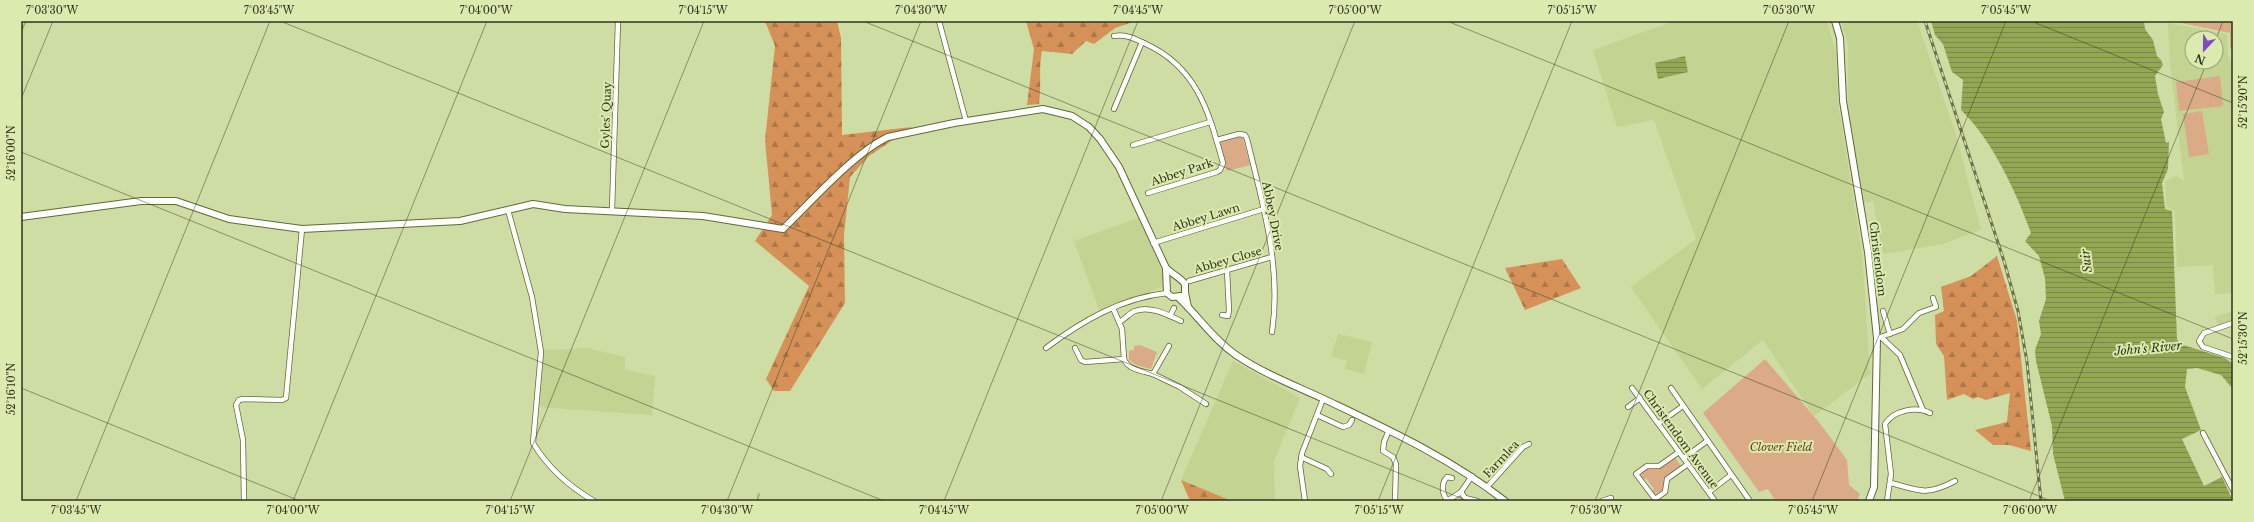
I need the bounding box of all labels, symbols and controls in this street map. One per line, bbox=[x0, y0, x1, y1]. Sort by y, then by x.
text: 7°03'30"W bbox=[26, 4, 79, 17]
text: 7°03'45"W bbox=[244, 4, 294, 17]
text: 7°04'00"W bbox=[459, 4, 513, 17]
text: 7°04'15"W bbox=[678, 4, 728, 17]
text: 7°04'30"W bbox=[895, 4, 947, 17]
text: 7°04'45"W bbox=[1113, 4, 1163, 17]
text: 7°05'00"W bbox=[1328, 4, 1382, 17]
text: 7°05'15"W bbox=[1547, 4, 1597, 17]
text: 7°05'30"W bbox=[1763, 4, 1815, 17]
text: 7°05'45"W bbox=[1981, 4, 2031, 17]
north arrow bbox=[2184, 30, 2224, 70]
text: N bbox=[2192, 51, 2208, 68]
text: 52°15'20"N bbox=[2237, 75, 2250, 129]
street label: Gyles' Quay bbox=[598, 81, 614, 149]
text: 52°16'00"N bbox=[5, 125, 18, 181]
street label: Abbey Park bbox=[1148, 155, 1215, 189]
street label: Abbey Drive bbox=[1259, 179, 1287, 252]
street label: Abbey Lawn bbox=[1170, 200, 1242, 234]
street label: Christendom bbox=[1866, 221, 1890, 297]
street label: Abbey Close bbox=[1192, 244, 1263, 277]
water label: Suir bbox=[2077, 248, 2095, 274]
text: 52°15'30"N bbox=[2237, 311, 2250, 365]
water label: John's River bbox=[2113, 338, 2183, 359]
text: 52°16'10"N bbox=[5, 363, 18, 415]
street label: Christendom Avenue bbox=[1640, 387, 1722, 491]
street label: Farmlea bbox=[1480, 437, 1522, 481]
park label: Clover Field bbox=[1750, 440, 1813, 454]
text: 7°03'45"W bbox=[51, 504, 101, 517]
text: 7°04'00"W bbox=[266, 504, 320, 517]
text: 7°04'15"W bbox=[485, 504, 535, 517]
text: 7°04'30"W bbox=[701, 504, 753, 517]
text: 7°04'45"W bbox=[919, 504, 969, 517]
text: 7°05'00"W bbox=[1135, 504, 1189, 517]
text: 7°05'15"W bbox=[1354, 504, 1404, 517]
text: 7°05'30"W bbox=[1570, 504, 1622, 517]
text: 7°05'45"W bbox=[1788, 504, 1838, 517]
text: 7°06'00"W bbox=[2003, 504, 2057, 517]

